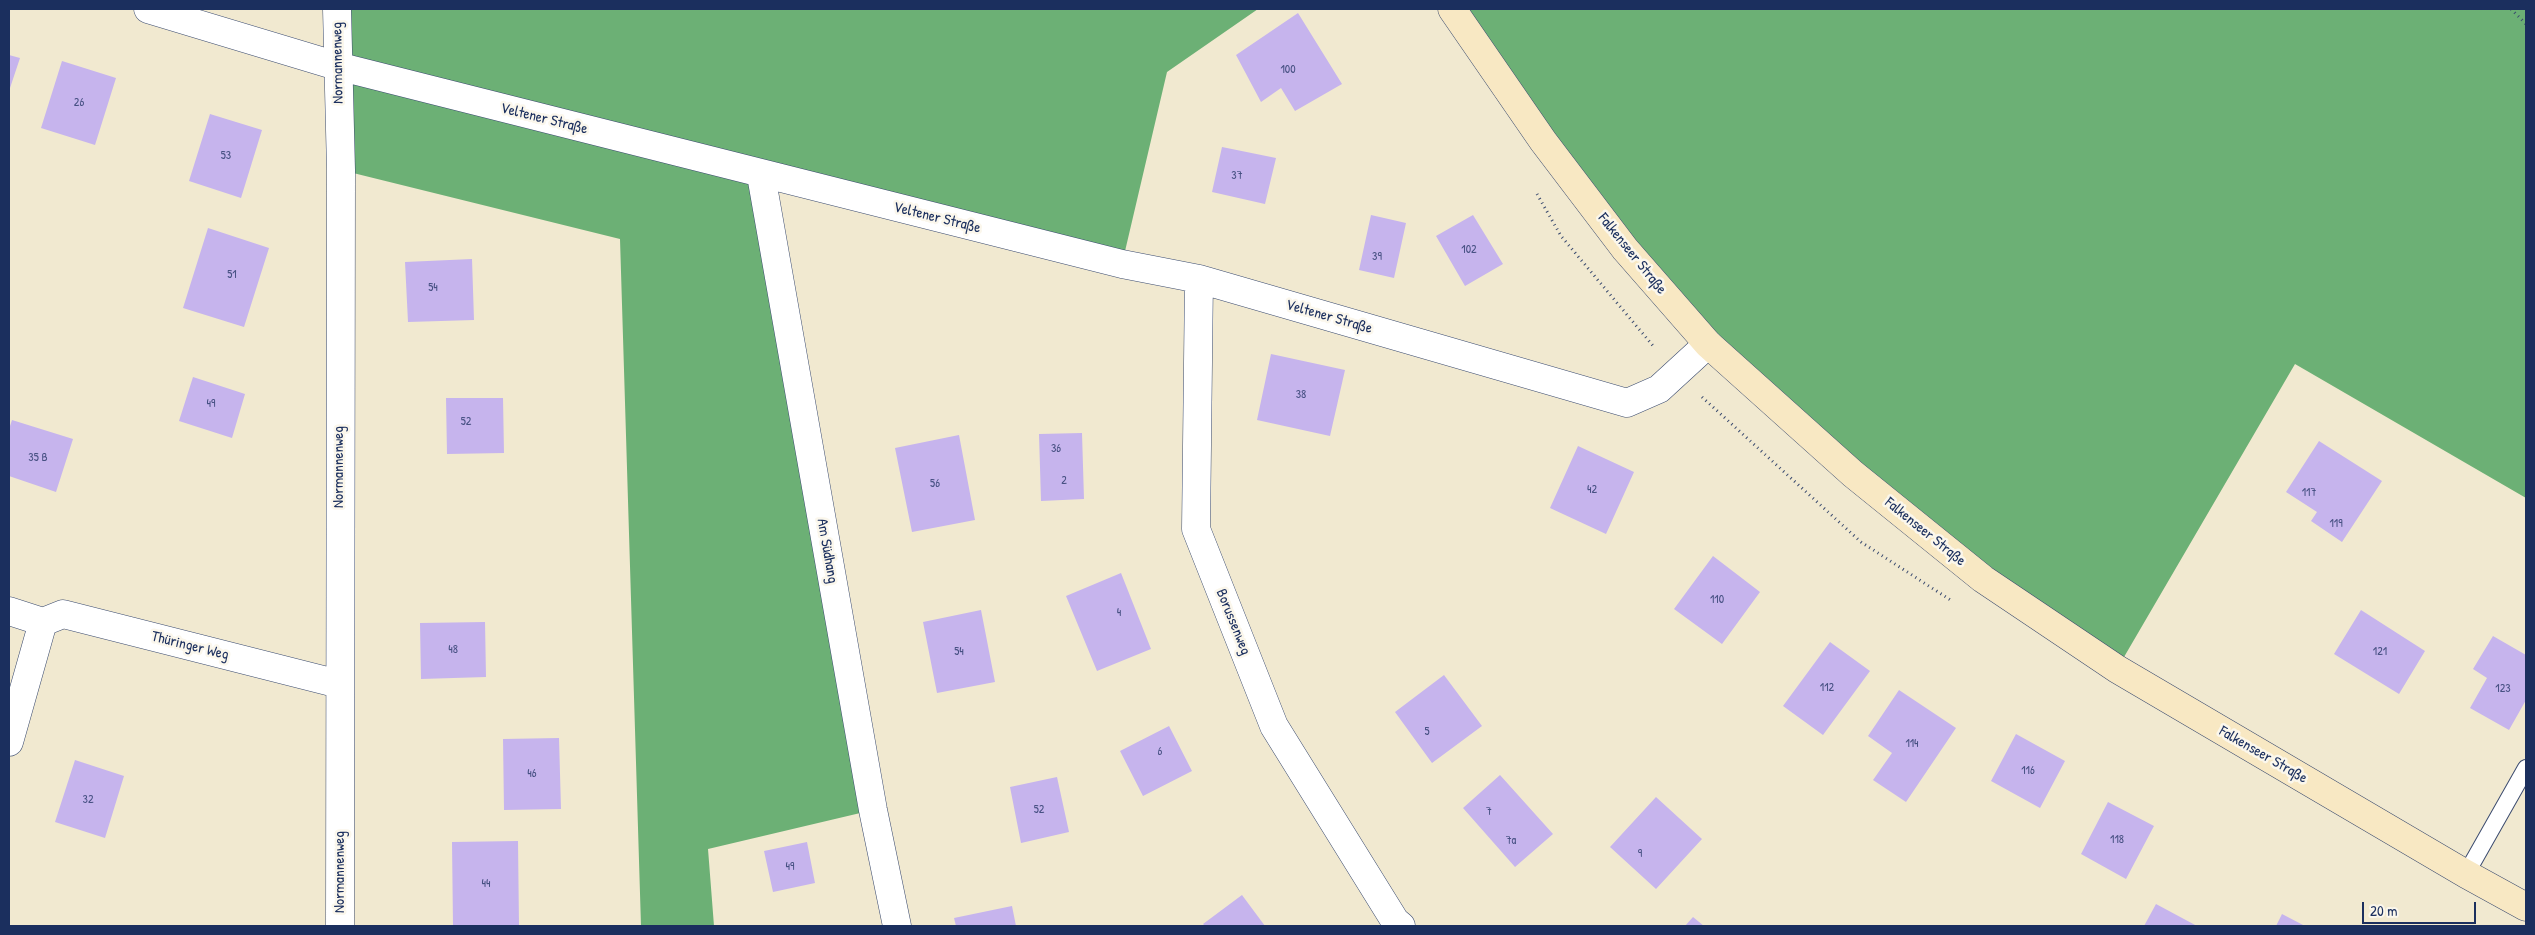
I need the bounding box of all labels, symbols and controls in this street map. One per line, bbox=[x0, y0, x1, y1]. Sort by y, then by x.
street label: Normannenweg bbox=[328, 22, 348, 104]
house number: 100 bbox=[1280, 63, 1296, 77]
house number: 26 bbox=[74, 96, 84, 110]
street label: Veltener Straße bbox=[499, 99, 589, 139]
house number: 53 bbox=[221, 149, 231, 163]
house number: 37 bbox=[1231, 169, 1243, 183]
street label: Veltener Straße bbox=[892, 198, 982, 238]
street label: Falkenseer Straße bbox=[1594, 210, 1670, 298]
house number: 102 bbox=[1461, 243, 1477, 257]
house number: 39 bbox=[1372, 250, 1382, 264]
house number: 51 bbox=[227, 268, 237, 282]
house number: 54 bbox=[428, 281, 438, 295]
street label: Veltener Straße bbox=[1284, 296, 1374, 338]
house number: 38 bbox=[1296, 388, 1306, 402]
house number: 49 bbox=[207, 397, 215, 411]
house number: 52 bbox=[461, 415, 471, 429]
street label: Normannenweg bbox=[330, 426, 348, 508]
house number: 36 bbox=[1051, 442, 1061, 456]
house number: 35 B bbox=[28, 451, 48, 465]
house number: 2 bbox=[1061, 474, 1067, 488]
house number: 56 bbox=[930, 477, 940, 491]
house number: 42 bbox=[1587, 483, 1597, 497]
house number: 117 bbox=[2302, 486, 2316, 500]
street label: Falkenseer Straße bbox=[1881, 494, 1969, 570]
street label: Am Südhang bbox=[812, 517, 842, 585]
house number: 119 bbox=[2329, 517, 2343, 531]
street label: Borussenweg bbox=[1212, 586, 1254, 658]
house number: 110 bbox=[1710, 593, 1724, 607]
house number: 4 bbox=[1117, 606, 1121, 620]
street label: Thüringer Weg bbox=[150, 628, 230, 664]
house number: 48 bbox=[448, 643, 458, 657]
house number: 54 bbox=[954, 645, 964, 659]
house number: 121 bbox=[2373, 645, 2387, 659]
house number: 112 bbox=[1820, 681, 1834, 695]
house number: 123 bbox=[2495, 682, 2511, 696]
street label: Falkenseer Straße bbox=[2216, 722, 2310, 788]
house number: 5 bbox=[1424, 725, 1430, 739]
house number: 114 bbox=[1905, 737, 1919, 751]
house number: 6 bbox=[1158, 745, 1162, 759]
house number: 116 bbox=[2021, 764, 2035, 778]
house number: 46 bbox=[527, 767, 537, 781]
house number: 32 bbox=[83, 793, 93, 807]
house number: 52 bbox=[1034, 803, 1044, 817]
house number: 7 bbox=[1486, 805, 1492, 819]
street label: Normannenweg bbox=[331, 831, 349, 913]
house number: 118 bbox=[2110, 833, 2124, 847]
house number: 7a bbox=[1506, 834, 1516, 848]
house number: 9 bbox=[1638, 847, 1642, 861]
house number: 49 bbox=[786, 860, 794, 874]
house number: 44 bbox=[482, 877, 490, 891]
scale bar bbox=[2365, 892, 2479, 924]
text: 20 m bbox=[2370, 900, 2397, 921]

